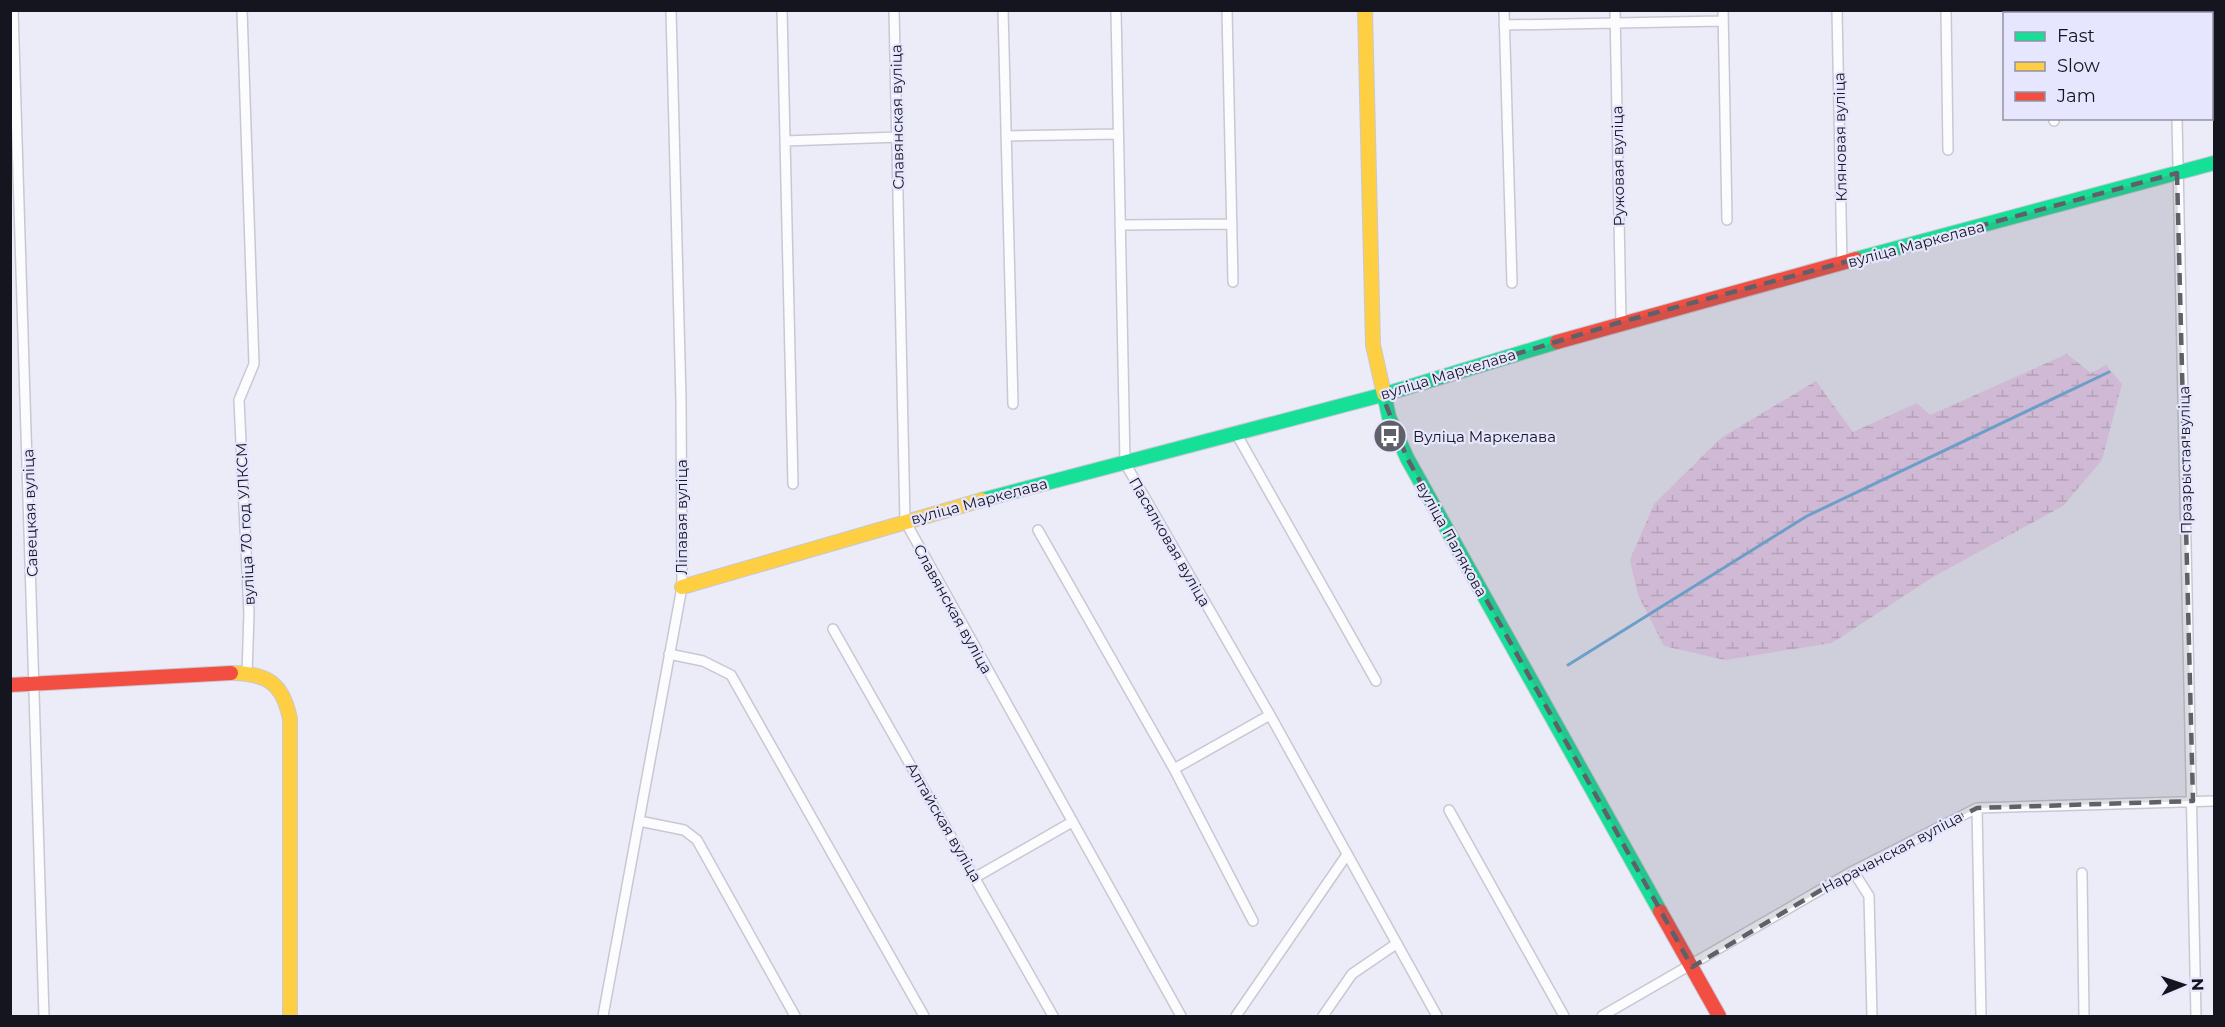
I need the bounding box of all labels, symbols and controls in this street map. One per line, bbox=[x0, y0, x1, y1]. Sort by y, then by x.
legend bbox=[2003, 12, 2213, 120]
text: Fast bbox=[2057, 25, 2095, 47]
street label: Славянская вуліца bbox=[886, 44, 908, 190]
text: Slow bbox=[2057, 55, 2100, 77]
street label: Кляновая вуліца bbox=[1829, 72, 1851, 202]
text: Jam bbox=[2056, 85, 2096, 107]
street label: Ружовая вуліца bbox=[1607, 105, 1629, 227]
street label: вуліца Маркелава bbox=[1846, 217, 1986, 271]
street label: вуліца Маркелава bbox=[1378, 344, 1518, 404]
street label: Празрыстая вуліца bbox=[2174, 386, 2196, 534]
bus stop icon: Вуліца Маркелава bbox=[1372, 418, 1408, 454]
place label: Вуліца Маркелава bbox=[1413, 427, 1556, 446]
street label: вуліца 70 год УЛКСМ bbox=[231, 442, 259, 606]
street label: Савецкая вуліца bbox=[18, 449, 42, 577]
street label: Ліпавая вуліца bbox=[672, 459, 691, 575]
street label: вуліца Маркелава bbox=[909, 474, 1049, 528]
street label: Пасялковая вуліца bbox=[1125, 474, 1215, 610]
street label: вуліца Палякова bbox=[1412, 478, 1492, 600]
street label: Славянская вуліца bbox=[909, 541, 997, 677]
street label: Алтайская вуліца bbox=[902, 759, 986, 885]
street label: Нарачанская вуліца bbox=[1818, 807, 1966, 897]
north arrow bbox=[2153, 955, 2213, 1015]
text: N bbox=[2188, 978, 2207, 991]

